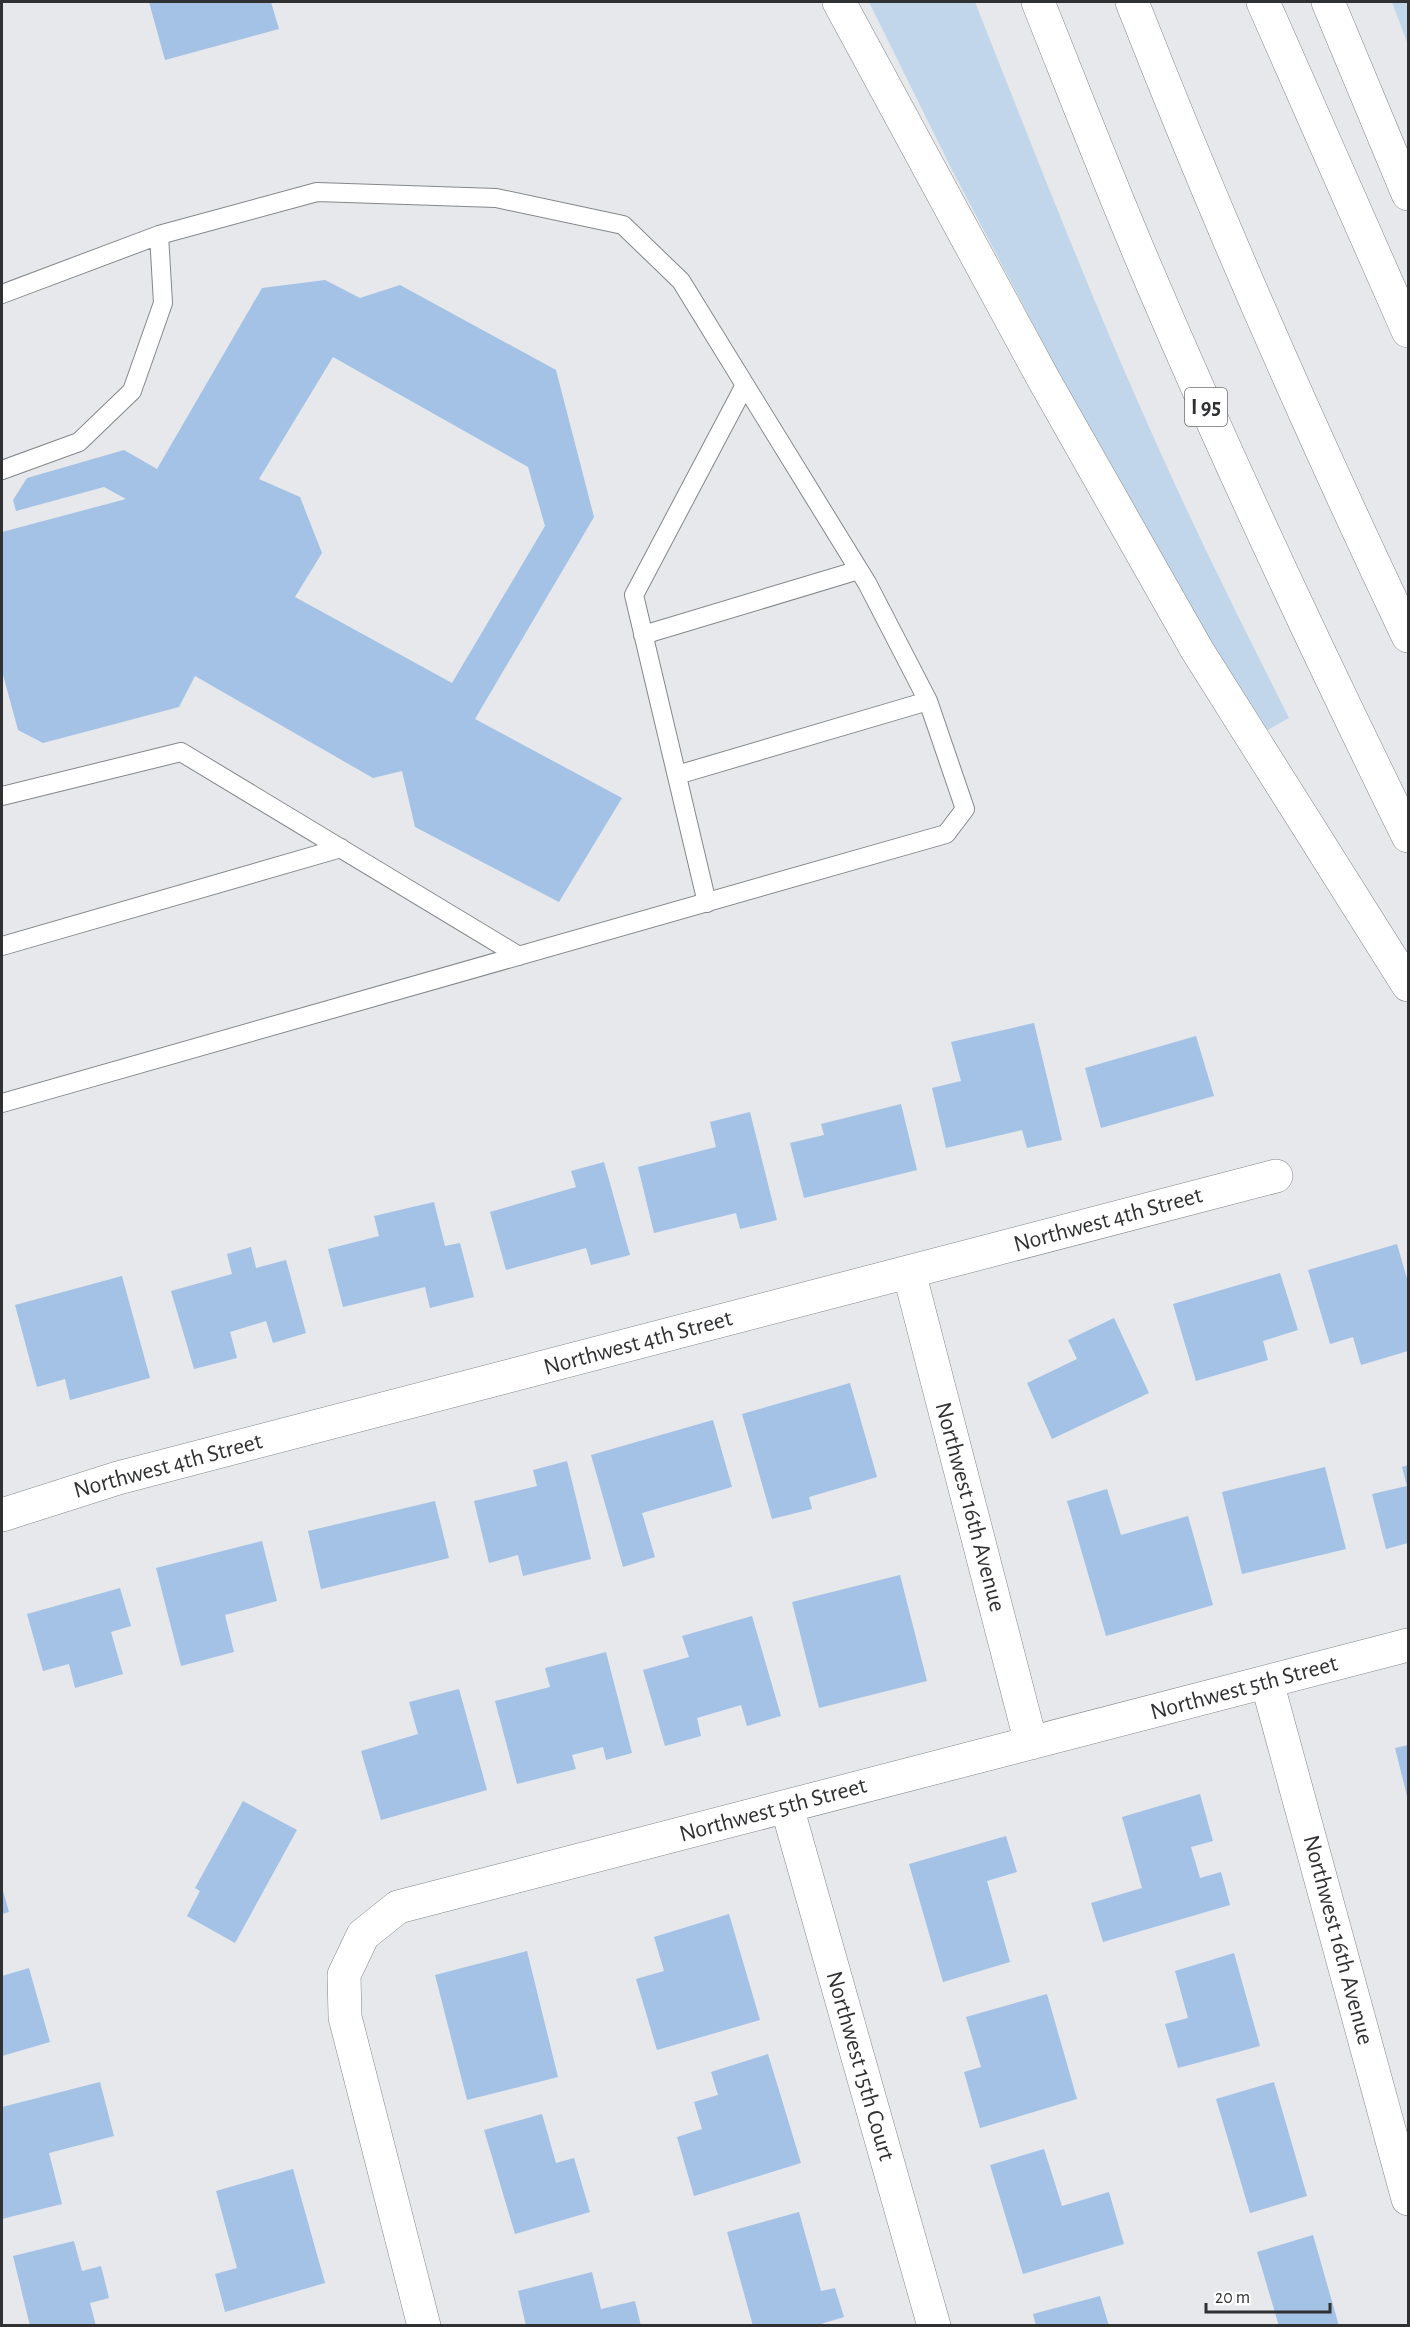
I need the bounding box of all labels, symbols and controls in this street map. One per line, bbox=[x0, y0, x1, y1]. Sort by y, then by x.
road number: I 95 bbox=[1185, 388, 1227, 426]
street label: Northwest 4th Street bbox=[1011, 1183, 1205, 1257]
street label: Northwest 4th Street bbox=[541, 1306, 735, 1380]
street label: Northwest 16th Avenue bbox=[930, 1400, 1010, 1614]
street label: Northwest 4th Street bbox=[71, 1429, 265, 1503]
street label: Northwest 5th Street bbox=[1148, 1651, 1341, 1725]
street label: Northwest 5th Street bbox=[677, 1773, 870, 1847]
street label: Northwest 16th Avenue bbox=[1298, 1833, 1378, 2047]
street label: Northwest 15th Court bbox=[821, 1969, 899, 2164]
scale bar bbox=[1206, 2276, 1330, 2314]
text: 20 m bbox=[1215, 2289, 1250, 2307]

